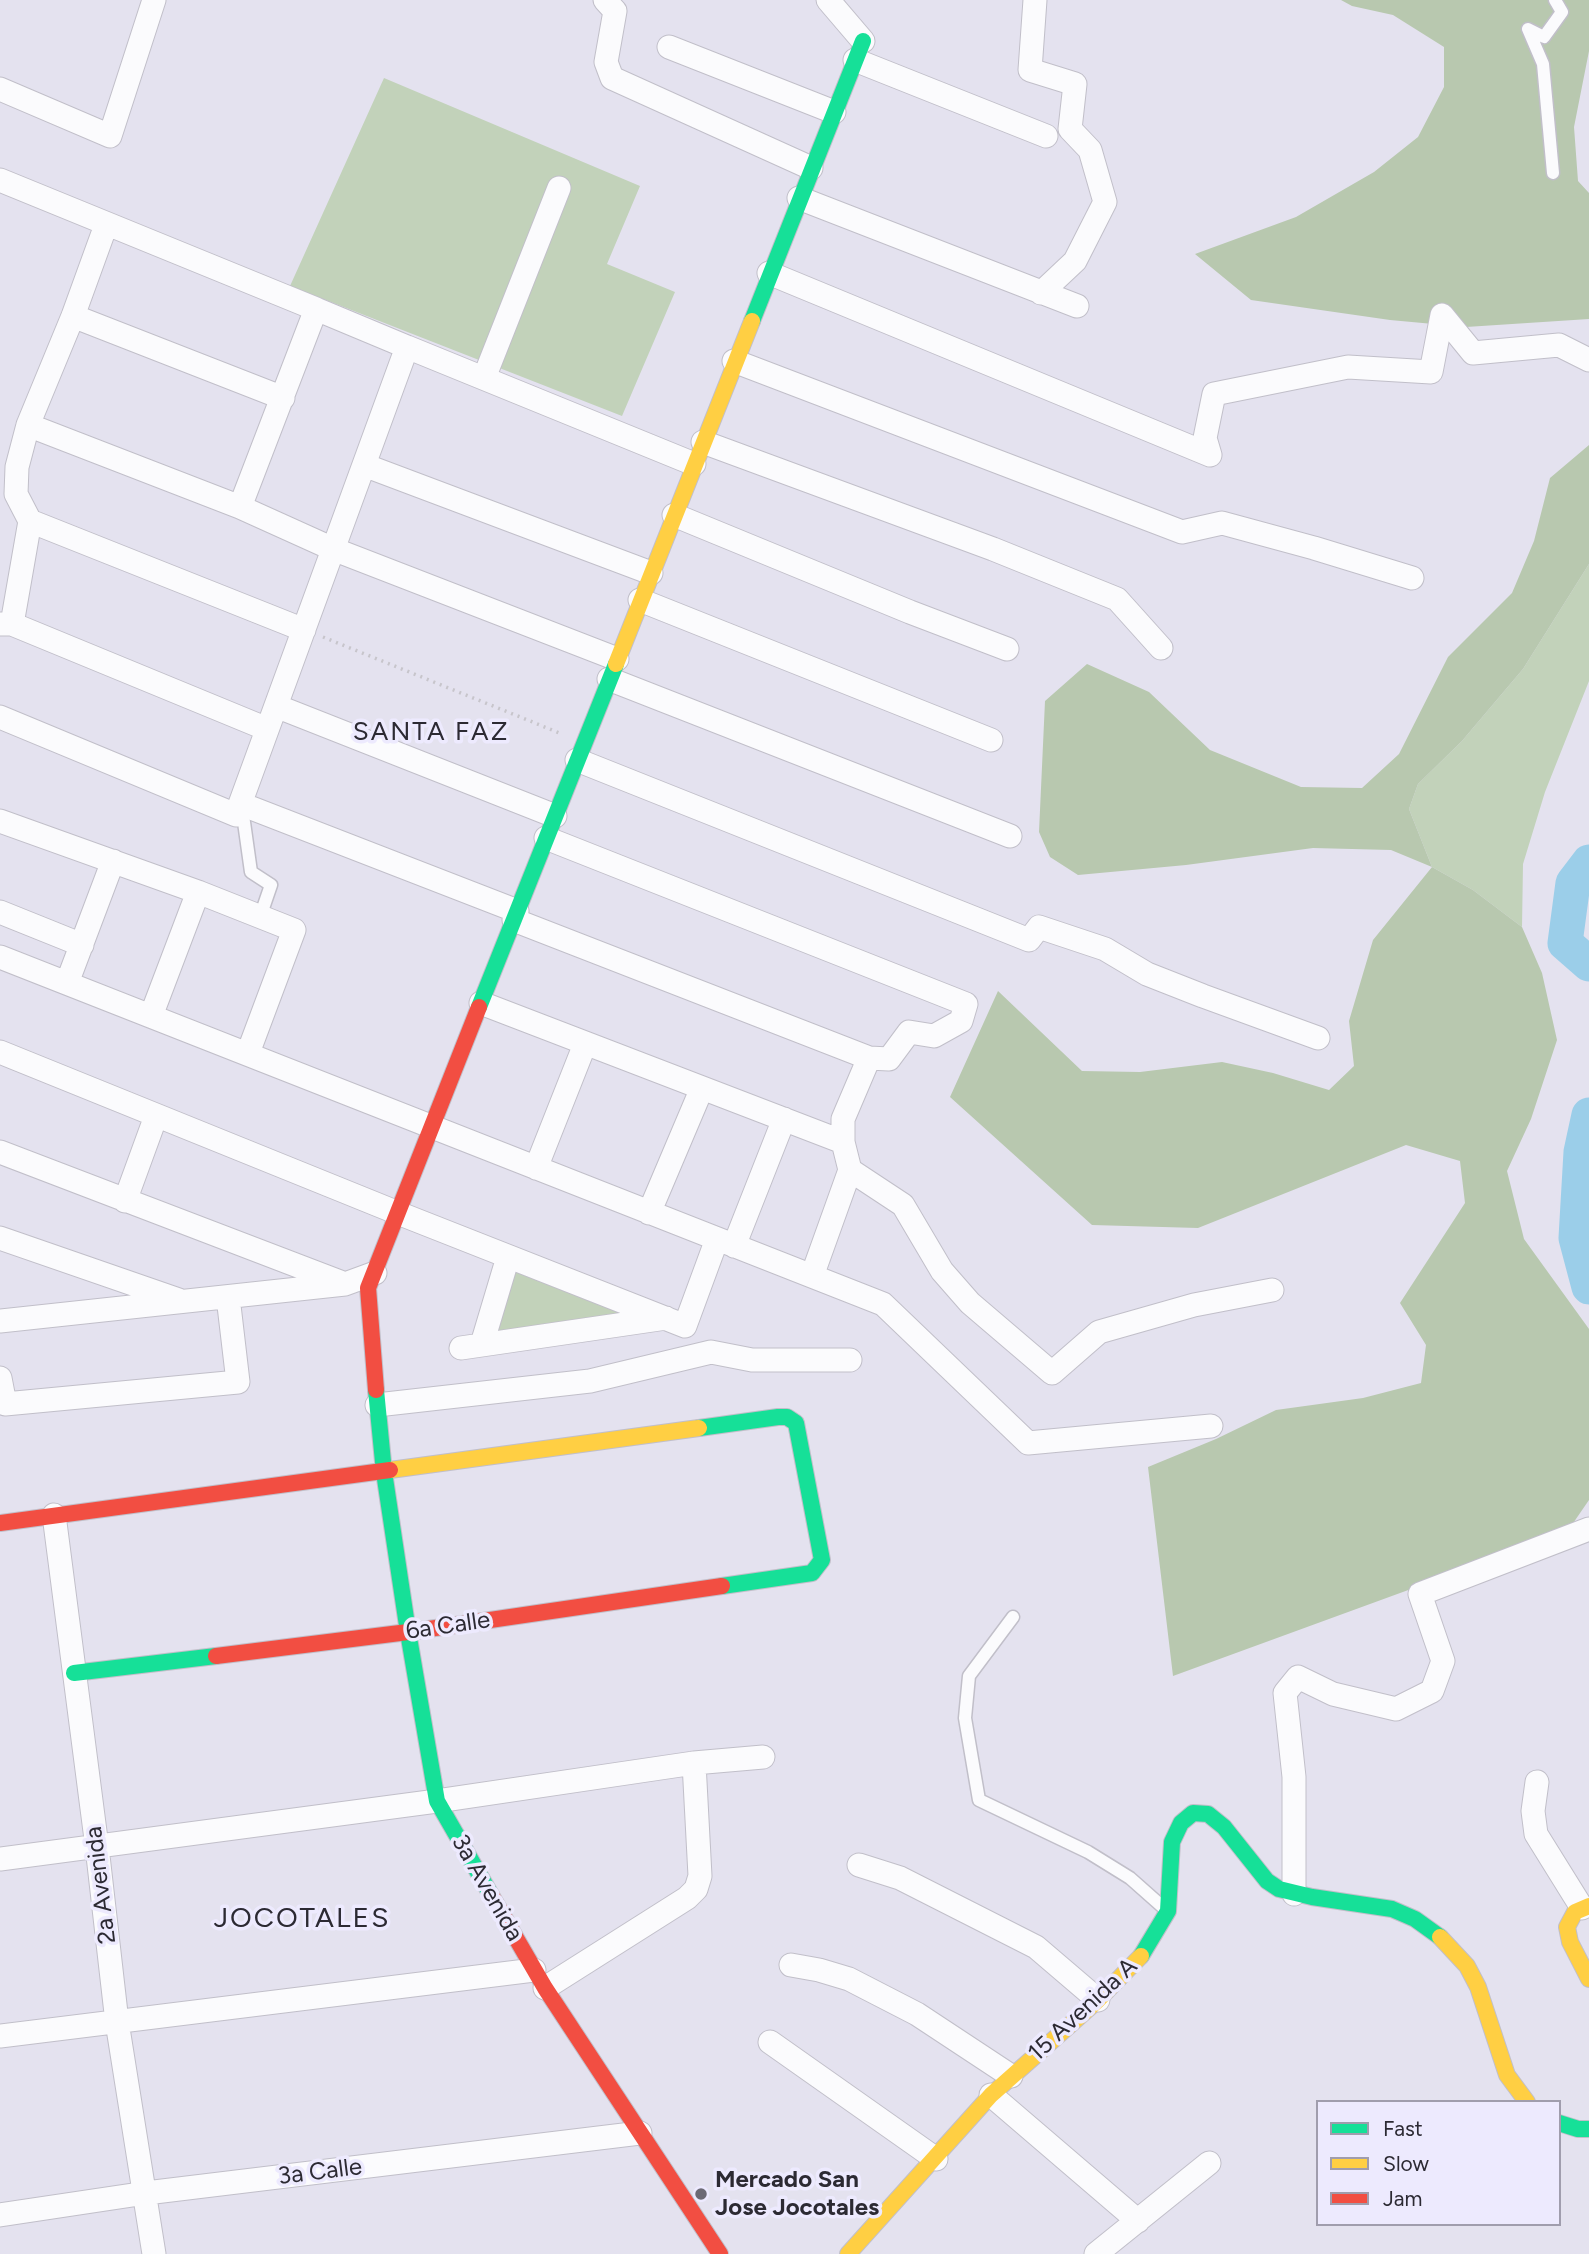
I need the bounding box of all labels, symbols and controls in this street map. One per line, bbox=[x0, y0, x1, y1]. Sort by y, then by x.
district label: SANTA FAZ bbox=[354, 716, 508, 748]
street label: 6a Calle bbox=[404, 1606, 492, 1646]
street label: 2a Avenida bbox=[80, 1825, 122, 1945]
street label: 3a Avenida bbox=[445, 1830, 529, 1946]
district label: JOCOTALES bbox=[215, 1902, 389, 1936]
street label: 15 Avenida A bbox=[1023, 1952, 1143, 2068]
legend bbox=[1316, 2100, 1561, 2226]
text: Fast bbox=[1383, 2116, 1423, 2141]
text: Slow bbox=[1383, 2151, 1429, 2176]
street label: 3a Calle bbox=[276, 2153, 364, 2191]
place label: Mercado San Jose Jocotales bbox=[715, 2166, 879, 2222]
marker: Mercado San Jose Jocotales bbox=[693, 2186, 709, 2202]
text: Jam bbox=[1383, 2186, 1422, 2211]

